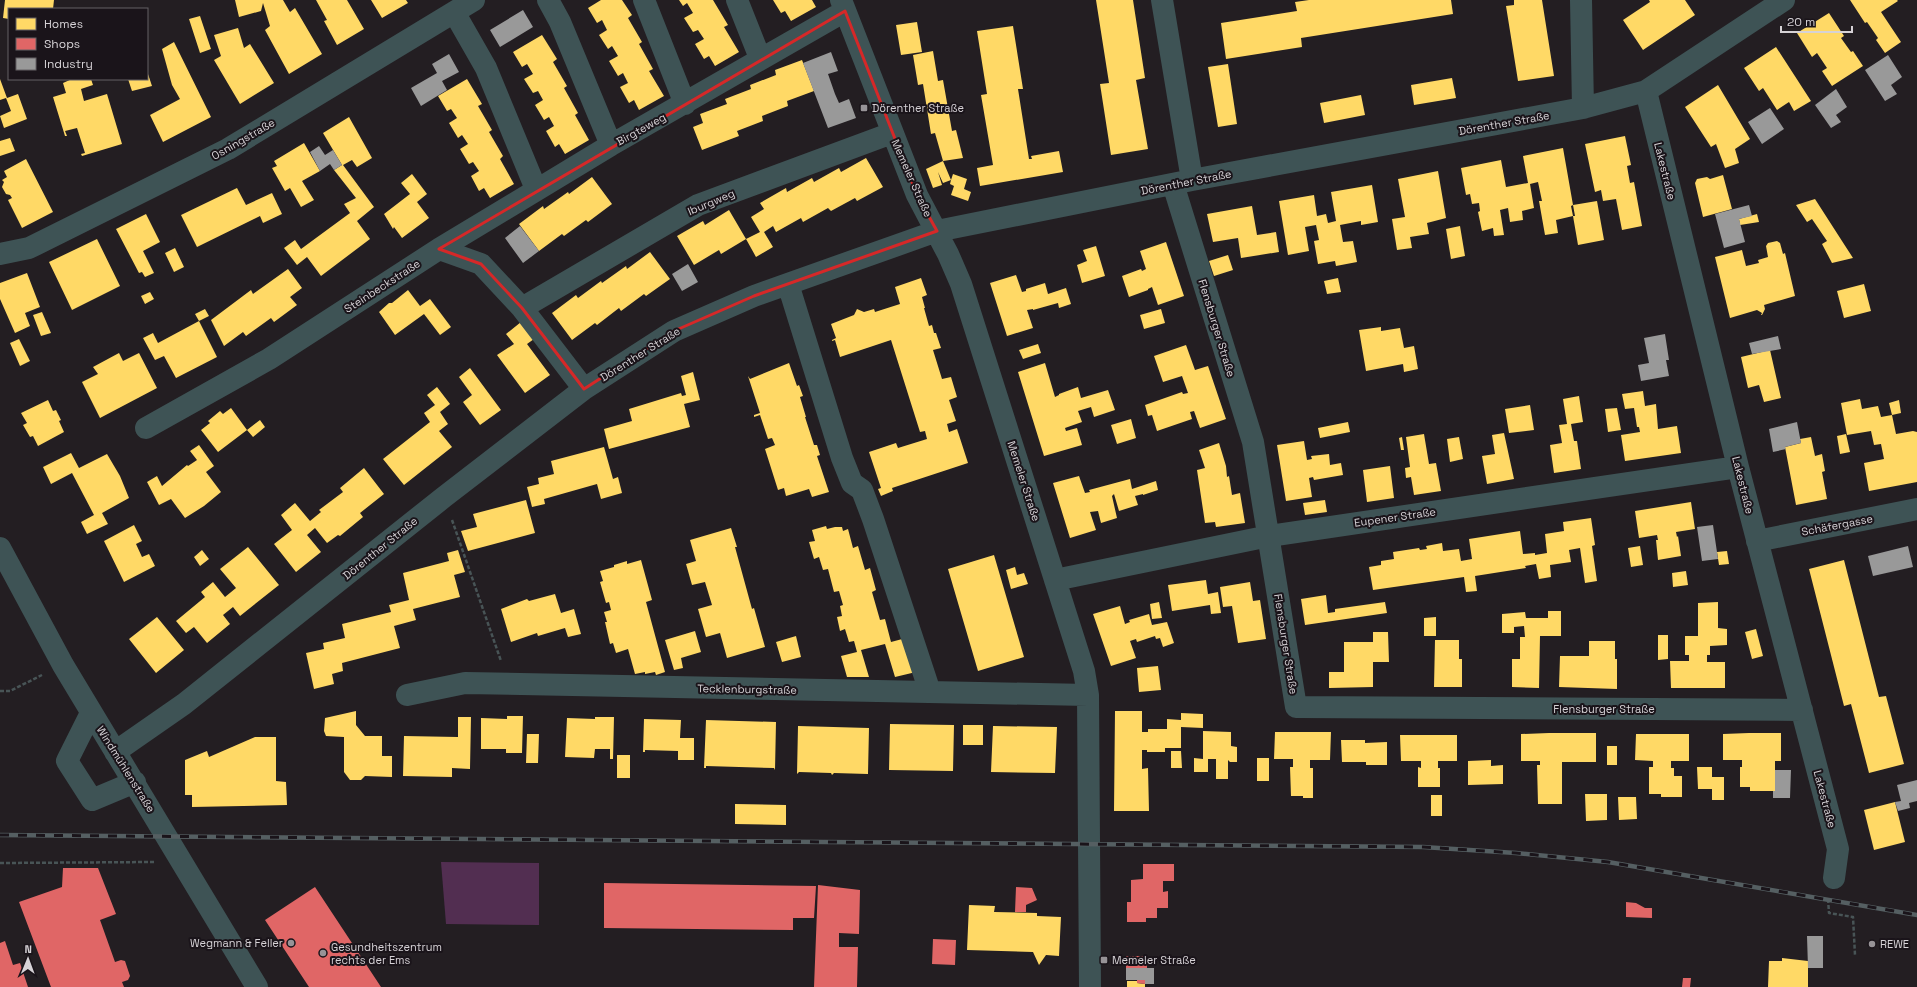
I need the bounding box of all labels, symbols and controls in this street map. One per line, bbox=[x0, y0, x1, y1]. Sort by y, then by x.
legend bbox=[8, 8, 148, 80]
scale bar bbox=[1781, 8, 1852, 34]
text: 20 m bbox=[1787, 14, 1815, 30]
text: Homes bbox=[44, 16, 83, 32]
text: Shops bbox=[44, 36, 80, 52]
text: Industry bbox=[44, 56, 93, 72]
place label: Dörenther Straße bbox=[872, 101, 964, 115]
marker: Dörenther Straße bbox=[859, 103, 869, 113]
street label: Dörenther Straße bbox=[1458, 108, 1550, 138]
street label: Birgteweg bbox=[614, 110, 668, 148]
street label: Osningstraße bbox=[209, 115, 277, 163]
street label: Memeler Straße bbox=[889, 137, 935, 219]
street label: Lakestraße bbox=[1651, 141, 1679, 201]
street label: Dörenther Straße bbox=[1140, 166, 1232, 198]
street label: Iburgweg bbox=[685, 186, 737, 218]
street label: Steinbeckstraße bbox=[341, 256, 423, 316]
street label: Flensburger Straße bbox=[1195, 277, 1239, 379]
street label: Dörenther Straße bbox=[597, 324, 683, 384]
street label: Memeler Straße bbox=[1004, 439, 1044, 523]
street label: Lakestraße bbox=[1729, 455, 1757, 515]
street label: Eupener Straße bbox=[1353, 504, 1437, 530]
street label: Schäfergasse bbox=[1800, 511, 1874, 539]
street label: Dörenther Straße bbox=[340, 514, 420, 582]
street label: Flensburger Straße bbox=[1271, 593, 1301, 695]
street label: Tecklenburgstraße bbox=[697, 681, 797, 697]
street label: Flensburger Straße bbox=[1553, 702, 1655, 716]
street label: Windmühlenstraße bbox=[94, 723, 158, 815]
street label: Lakestraße bbox=[1811, 769, 1839, 829]
place label: Wegmann & Feller bbox=[190, 936, 283, 950]
place label: REWE bbox=[1880, 937, 1909, 951]
marker: Wegmann & Feller bbox=[286, 938, 296, 948]
north arrow bbox=[8, 939, 48, 979]
marker: REWE bbox=[1867, 939, 1877, 949]
place label: Gesundheitszentrum rechts der Ems bbox=[331, 940, 442, 967]
text: N bbox=[24, 942, 32, 956]
marker: Gesundheitszentrum rechts der Ems bbox=[318, 948, 328, 958]
place label: Memeler Straße bbox=[1112, 953, 1196, 967]
marker: Memeler Straße bbox=[1099, 955, 1109, 965]

